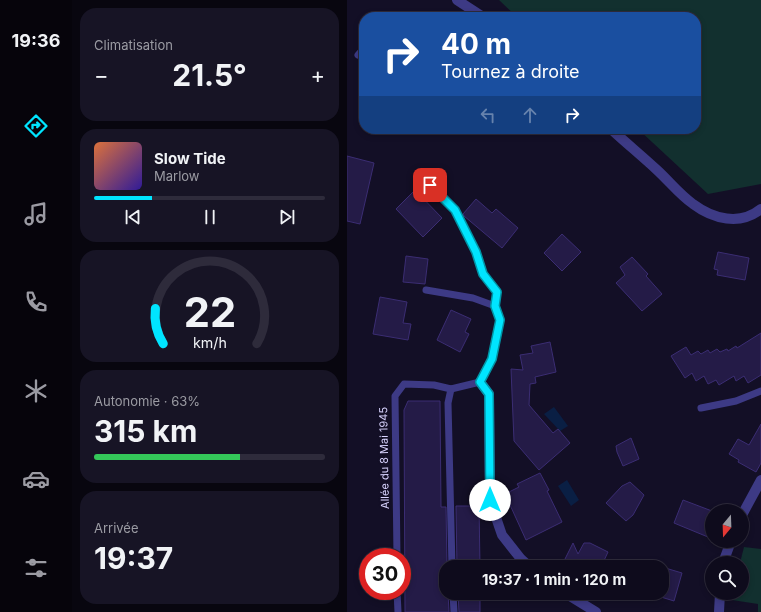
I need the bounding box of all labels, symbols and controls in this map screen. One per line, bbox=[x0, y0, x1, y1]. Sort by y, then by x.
text: 40 m bbox=[441, 27, 511, 61]
icon: right bbox=[375, 28, 427, 80]
text: 19:36 bbox=[12, 30, 60, 51]
text: Climatisation bbox=[94, 37, 173, 53]
text: 21.5° bbox=[172, 57, 247, 93]
text: Tournez à droite bbox=[441, 61, 580, 82]
text: − bbox=[94, 62, 109, 88]
text: + bbox=[310, 62, 325, 88]
icon: left bbox=[477, 104, 499, 126]
icon: ahead bbox=[519, 104, 541, 126]
icon: right bbox=[561, 104, 583, 126]
icon: directions bbox=[22, 112, 50, 140]
text: Slow Tide bbox=[154, 149, 226, 168]
text: Marlow bbox=[154, 168, 200, 184]
pin bbox=[413, 168, 447, 202]
icon: arrive bbox=[419, 174, 441, 196]
icon: music bbox=[22, 200, 50, 228]
icon: previous bbox=[122, 206, 144, 228]
icon: pause bbox=[199, 206, 221, 228]
icon: next bbox=[276, 206, 298, 228]
text: 22 bbox=[183, 287, 236, 337]
icon: phone bbox=[22, 288, 50, 316]
text: km/h bbox=[193, 334, 226, 351]
icon: climate bbox=[22, 377, 50, 405]
text: Autonomie · 63% bbox=[94, 393, 200, 409]
street label: Allée du 8 Mai 1945 bbox=[376, 407, 392, 509]
text: 315 km bbox=[94, 413, 197, 449]
icon: car bbox=[22, 465, 50, 493]
position arrow bbox=[469, 479, 511, 521]
north arrow bbox=[705, 504, 749, 548]
map controls bbox=[705, 504, 749, 600]
text: Arrivée bbox=[94, 520, 139, 536]
text: 19:37 bbox=[94, 540, 173, 576]
speed limit sign: 30 bbox=[359, 548, 411, 600]
icon: filters bbox=[22, 554, 50, 582]
button: search bbox=[705, 556, 749, 600]
text: 19:37 · 1 min · 120 m bbox=[482, 570, 626, 589]

